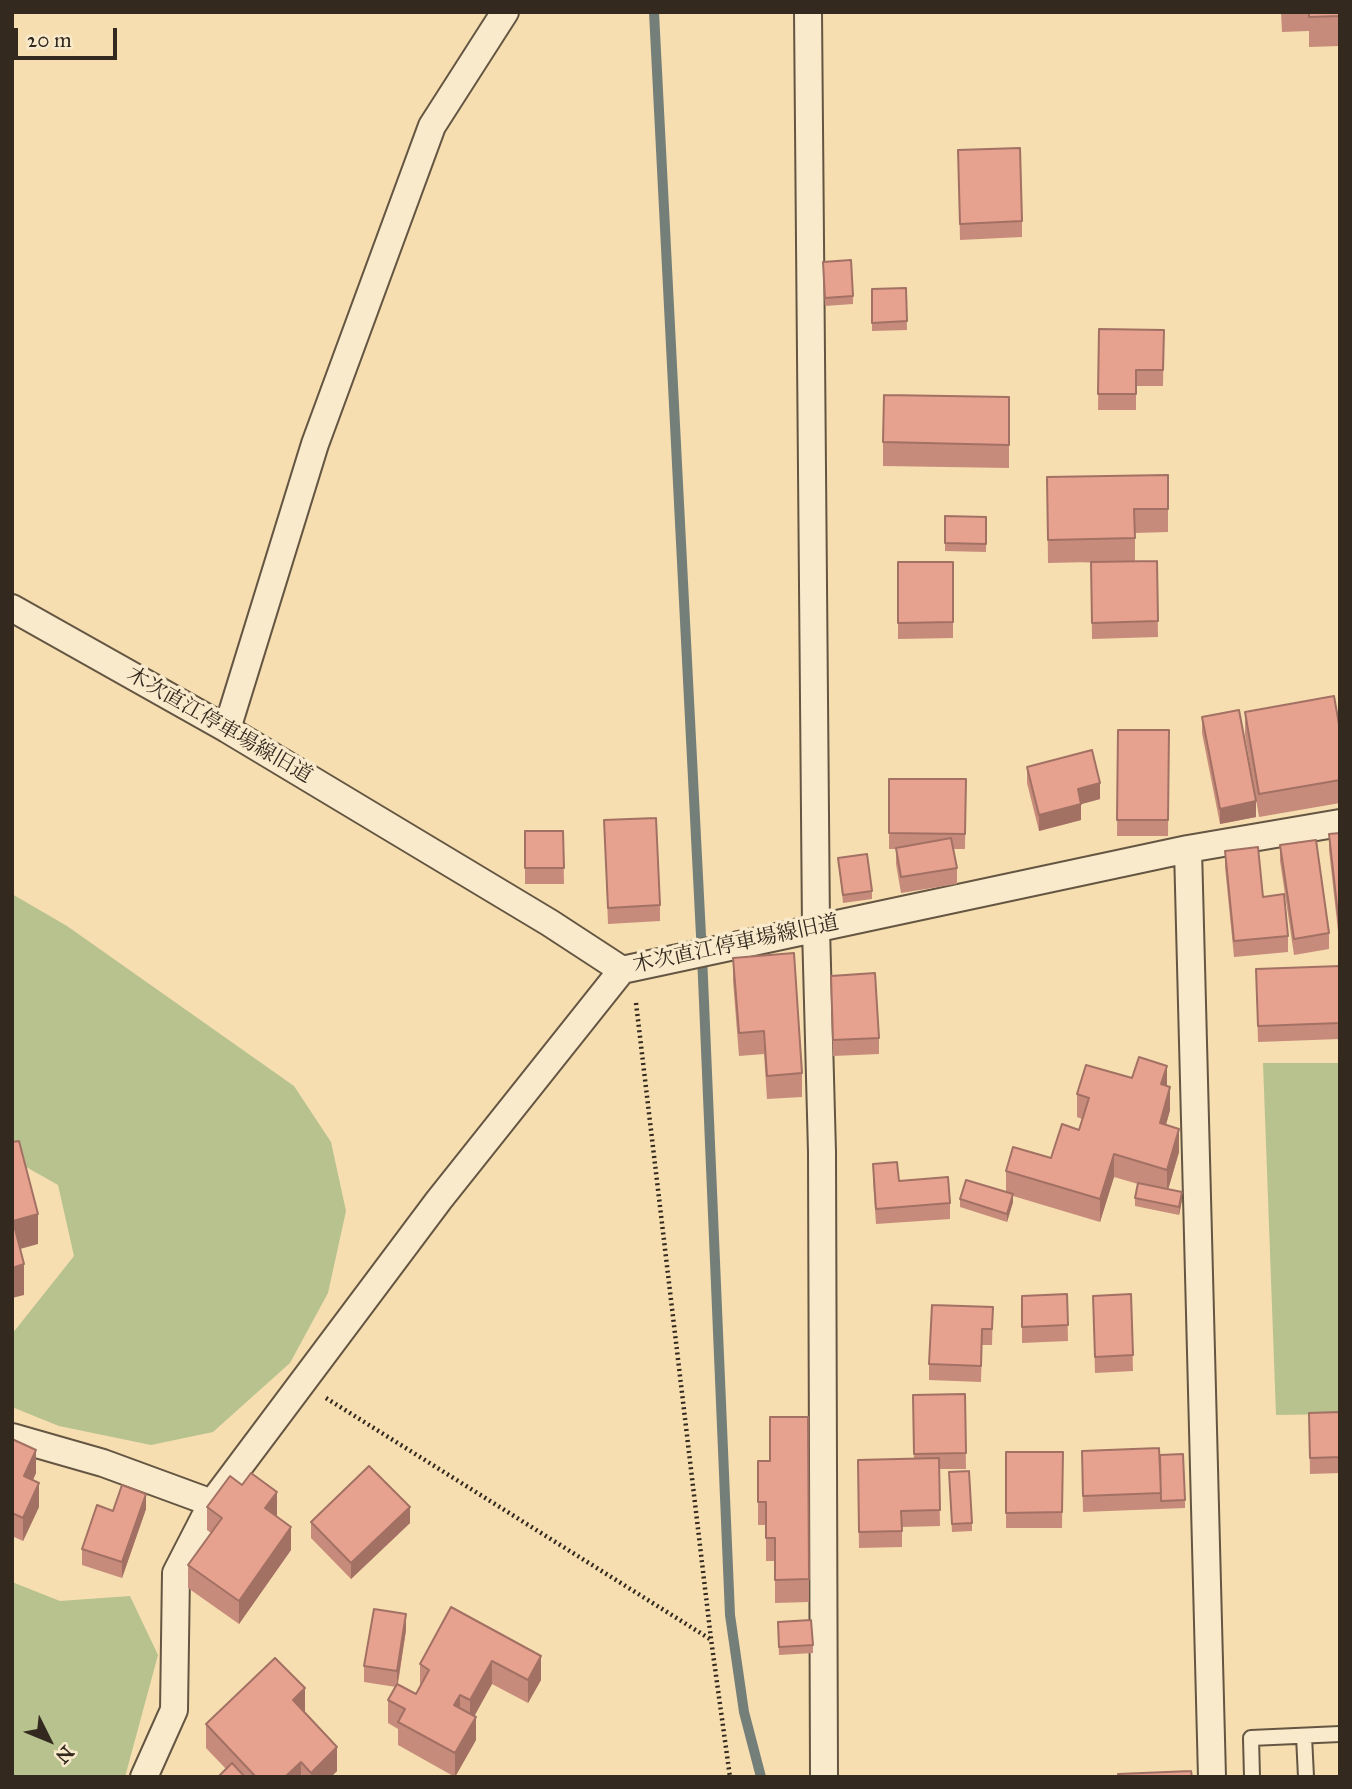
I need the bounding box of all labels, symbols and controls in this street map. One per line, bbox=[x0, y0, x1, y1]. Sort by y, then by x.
scale bar bbox=[18, 14, 121, 58]
text: 20 m bbox=[27, 27, 72, 53]
street label: 木次直江停車場線旧道 bbox=[122, 663, 316, 789]
street label: 木次直江停車場線旧道 bbox=[631, 911, 841, 979]
north arrow bbox=[14, 1705, 84, 1775]
text: N bbox=[51, 1741, 79, 1768]

